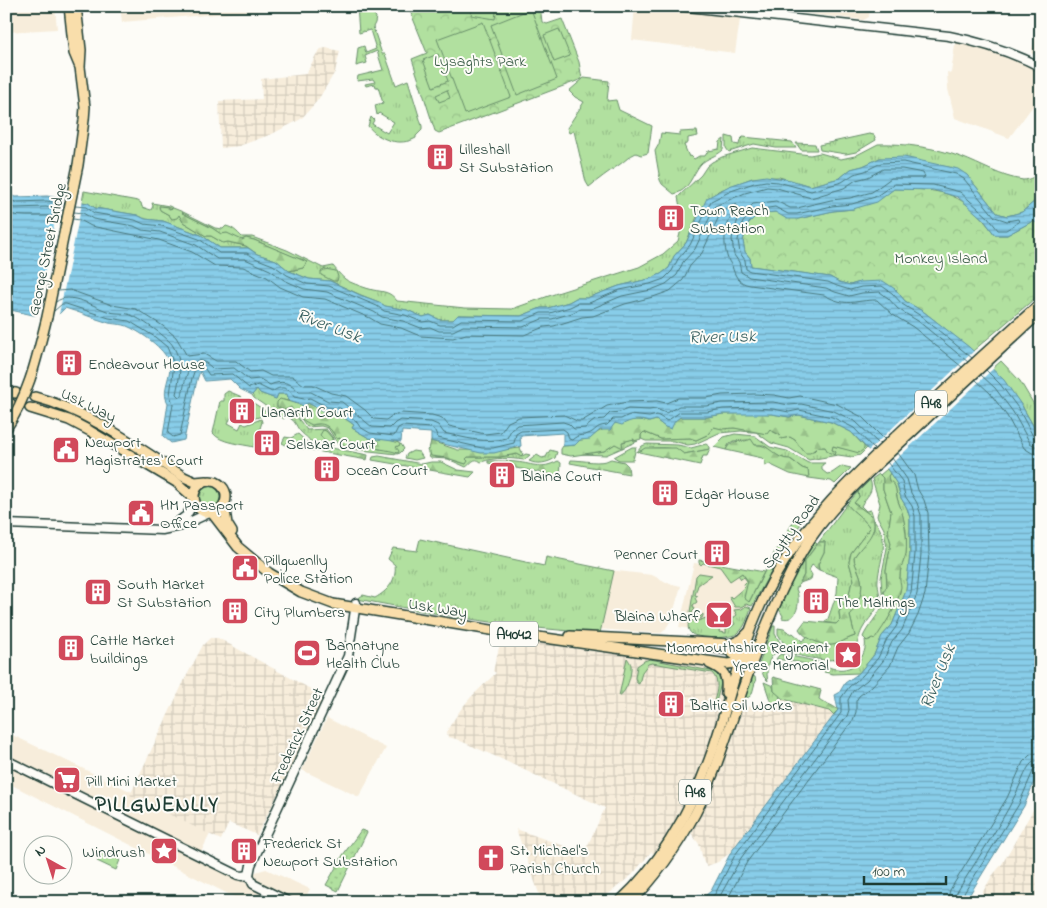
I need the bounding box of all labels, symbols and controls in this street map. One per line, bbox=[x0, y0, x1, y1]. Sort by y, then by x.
park label: Lysaghts Park bbox=[434, 50, 527, 74]
place label: Lilleshall St Substation bbox=[459, 138, 553, 180]
building icon: Lilleshall St Substation bbox=[425, 142, 455, 172]
street label: George Street Bridge bbox=[22, 180, 74, 318]
place label: Town Reach Substation bbox=[690, 199, 769, 241]
building icon: Town Reach Substation bbox=[656, 203, 686, 233]
park label: Monkey Island bbox=[894, 247, 988, 271]
water label: River Usk bbox=[292, 303, 365, 351]
water label: River Usk bbox=[688, 324, 757, 352]
building icon: Endeavour House bbox=[54, 348, 84, 378]
place label: Endeavour House bbox=[88, 353, 206, 377]
street label: Usk Way bbox=[56, 382, 120, 430]
road number: A48 bbox=[915, 390, 947, 416]
building icon: Llanarth Court bbox=[227, 396, 257, 426]
place label: Llanarth Court bbox=[261, 401, 354, 425]
building icon: Selskar Court bbox=[252, 428, 282, 458]
place label: Newport Magistrates' Court bbox=[85, 431, 204, 473]
place label: Selskar Court bbox=[286, 433, 376, 457]
public building icon: Newport Magistrates' Court bbox=[51, 435, 81, 465]
building icon: Ocean Court bbox=[312, 454, 342, 484]
place label: Ocean Court bbox=[346, 459, 428, 483]
building icon: Blaina Court bbox=[487, 460, 517, 490]
place label: Blaina Court bbox=[520, 465, 603, 489]
building icon: Edgar House bbox=[650, 478, 680, 508]
place label: Edgar House bbox=[684, 483, 770, 507]
street label: Spytty Road bbox=[757, 490, 827, 574]
place label: HM Passport Office bbox=[160, 494, 244, 536]
public building icon: HM Passport Office bbox=[126, 498, 156, 528]
building icon: Penner Court bbox=[702, 538, 732, 568]
place label: Penner Court bbox=[614, 543, 699, 567]
place label: Pillgwenlly Police Station bbox=[264, 549, 353, 591]
public building icon: Pillgwenlly Police Station bbox=[230, 553, 260, 583]
place label: South Market St Substation bbox=[117, 573, 211, 615]
building icon: South Market St Substation bbox=[83, 577, 113, 607]
building icon: The Maltings bbox=[801, 586, 831, 616]
place label: The Maltings bbox=[835, 591, 915, 615]
street label: Usk Way bbox=[407, 592, 469, 625]
building icon: City Plumbers bbox=[220, 596, 250, 626]
bar icon: Blaina Wharf bbox=[704, 600, 734, 630]
place label: City Plumbers bbox=[254, 601, 345, 625]
place label: Blaina Wharf bbox=[613, 605, 701, 629]
road number: A4042 bbox=[490, 622, 538, 646]
place label: Cattle Market buildings bbox=[90, 629, 176, 671]
building icon: Cattle Market buildings bbox=[56, 633, 86, 663]
place label: Bannatyne Health Club bbox=[325, 634, 400, 676]
place label: Monmouthshire Regiment Ypres Memorial bbox=[667, 636, 830, 678]
sports icon: Bannatyne Health Club bbox=[292, 638, 322, 668]
place icon: Monmouthshire Regiment Ypres Memorial bbox=[833, 640, 863, 670]
water label: River Usk bbox=[914, 640, 964, 713]
street label: Frederick Street bbox=[265, 683, 331, 789]
building icon: Baltic Oil Works bbox=[656, 689, 686, 719]
place label: Baltic Oil Works bbox=[689, 694, 792, 718]
supermarket icon: Pill Mini Market bbox=[52, 765, 82, 795]
place label: Pill Mini Market bbox=[86, 770, 177, 794]
road number: A48 bbox=[679, 780, 711, 804]
district label: PILLGWENLLY bbox=[95, 791, 219, 821]
place label: Frederick St Newport Substation bbox=[262, 832, 397, 874]
north arrow bbox=[22, 836, 72, 886]
place icon: Windrush bbox=[149, 836, 179, 866]
building icon: Frederick St Newport Substation bbox=[229, 836, 259, 866]
place label: St. Michael's Parish Church bbox=[510, 839, 600, 881]
text: N bbox=[30, 840, 51, 862]
place label: Windrush bbox=[82, 841, 145, 865]
church icon: St. Michael's Parish Church bbox=[476, 843, 506, 873]
scale bar bbox=[864, 853, 947, 885]
text: 100 m bbox=[872, 861, 905, 883]

